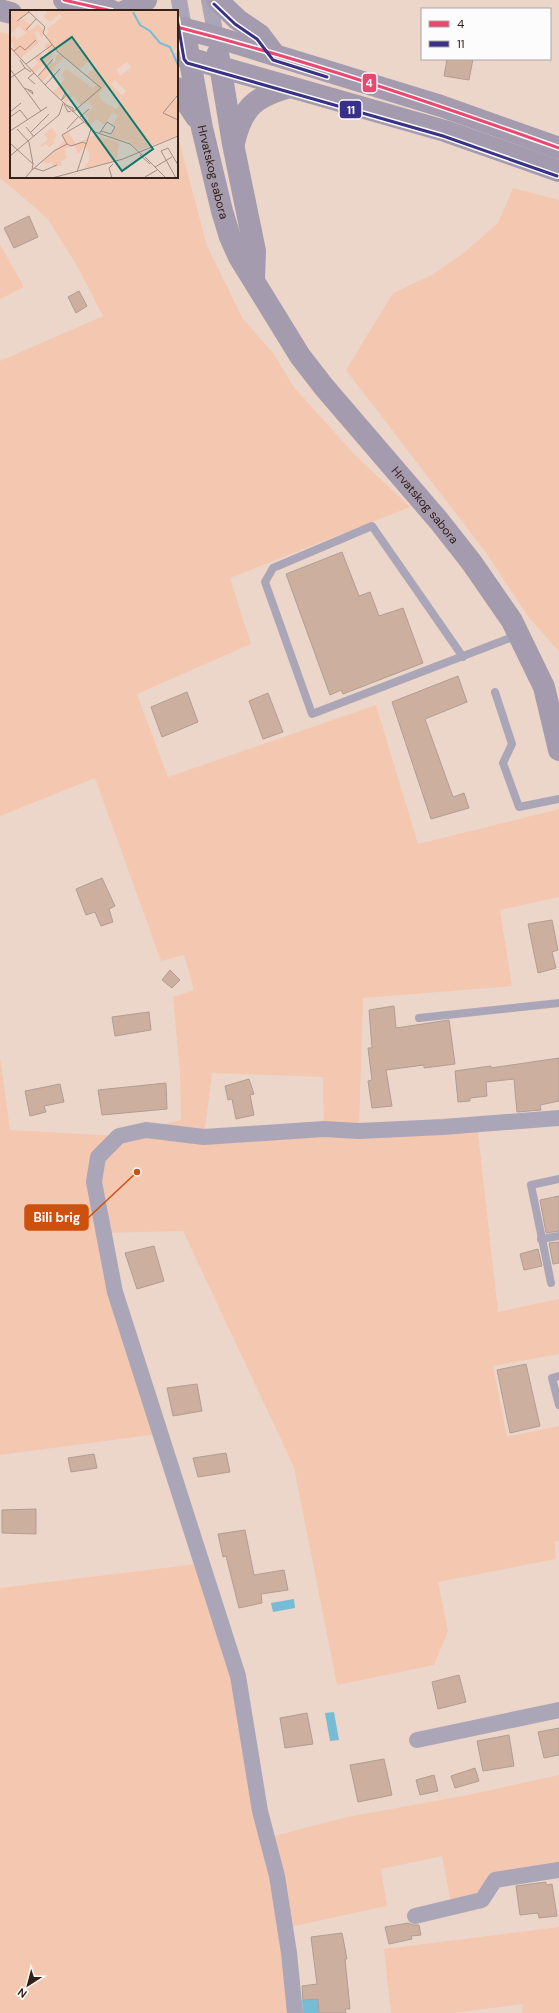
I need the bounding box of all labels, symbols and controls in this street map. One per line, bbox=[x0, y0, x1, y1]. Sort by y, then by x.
legend bbox=[421, 8, 551, 60]
inset map bbox=[10, 10, 178, 178]
text: 4 bbox=[457, 16, 464, 32]
text: 11 bbox=[457, 36, 465, 52]
line badge: 4 bbox=[362, 73, 377, 93]
text: 4 bbox=[365, 76, 373, 90]
line badge: 11 bbox=[339, 100, 362, 119]
text: 11 bbox=[347, 103, 355, 117]
street label: Hrvatskog sabora bbox=[194, 123, 232, 221]
street label: Hrvatskog sabora bbox=[388, 463, 462, 547]
callout: Bili brig bbox=[25, 1205, 88, 1230]
text: Bili brig bbox=[33, 1209, 81, 1226]
north arrow bbox=[8, 1965, 48, 2005]
text: N bbox=[15, 1985, 29, 2001]

